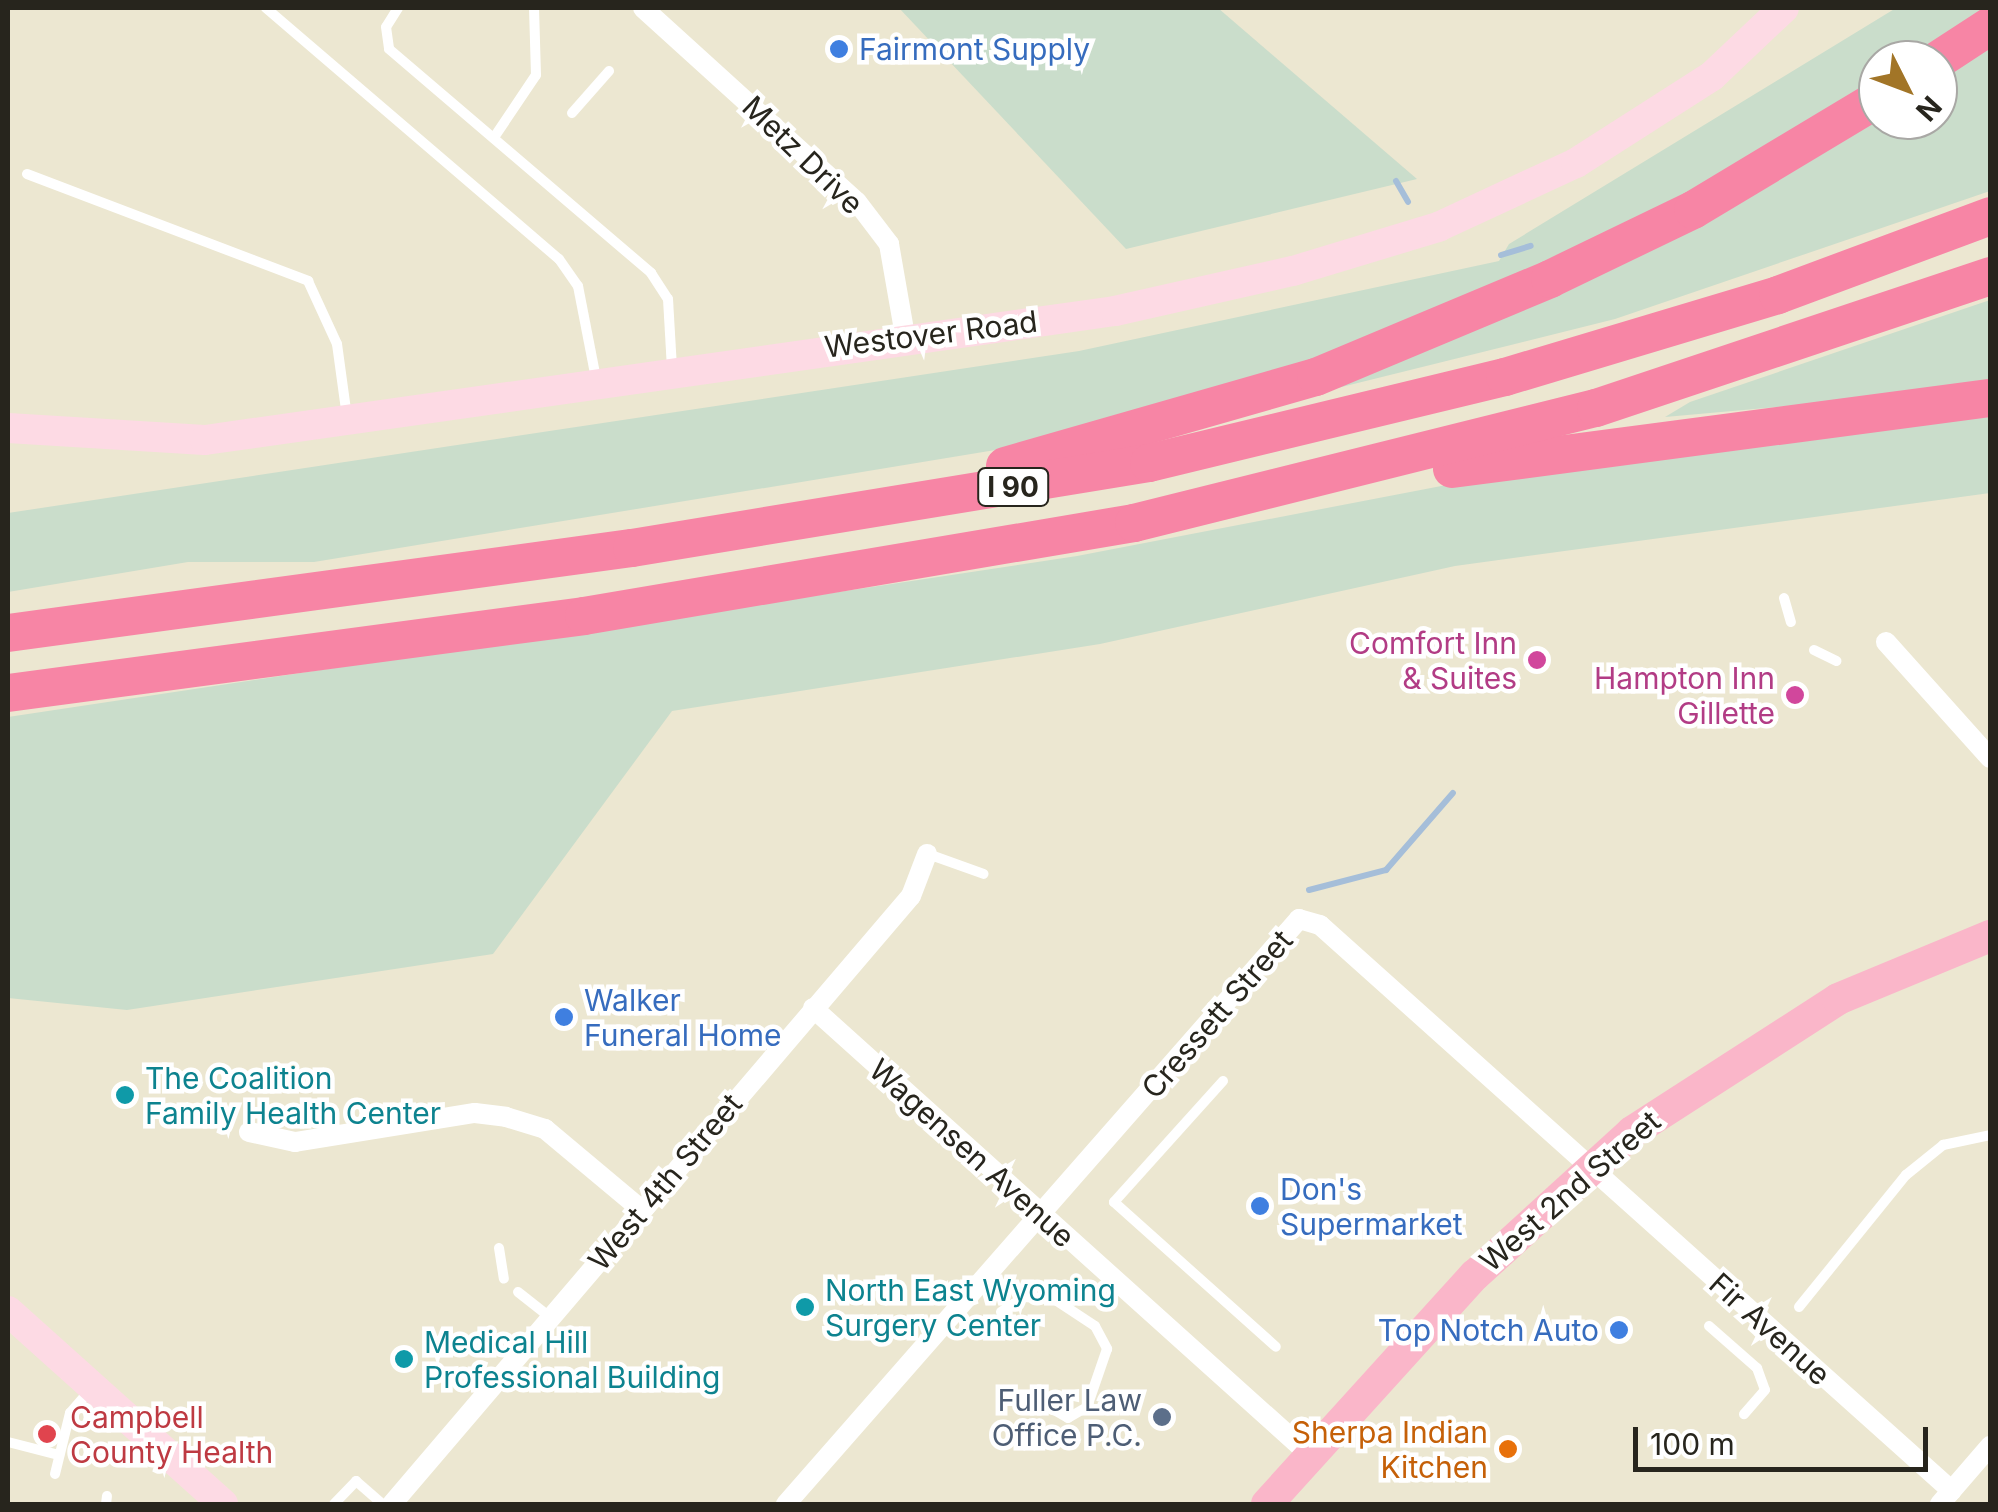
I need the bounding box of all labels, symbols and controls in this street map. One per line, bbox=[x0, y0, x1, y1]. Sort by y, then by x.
place label: Fairmont Supply bbox=[859, 31, 1090, 67]
marker: Fairmont Supply bbox=[828, 38, 850, 60]
north arrow bbox=[1858, 40, 1958, 140]
street label: Metz Drive bbox=[735, 89, 871, 221]
text: N bbox=[1909, 89, 1949, 128]
street label: Westover Road bbox=[823, 303, 1039, 365]
road number: I 90 bbox=[976, 464, 1050, 510]
place label: Comfort Inn & Suites bbox=[1349, 625, 1517, 696]
marker: Comfort Inn & Suites bbox=[1526, 649, 1548, 671]
place label: Hampton Inn Gillette bbox=[1594, 660, 1775, 730]
marker: Hampton Inn Gillette bbox=[1784, 684, 1806, 706]
street label: Cressett Street bbox=[1134, 922, 1300, 1106]
place label: Walker Funeral Home bbox=[584, 982, 782, 1052]
marker: Walker Funeral Home bbox=[553, 1006, 575, 1028]
street label: Wagensen Avenue bbox=[862, 1052, 1082, 1254]
place label: The Coalition Family Health Center bbox=[145, 1060, 441, 1130]
marker: The Coalition Family Health Center bbox=[114, 1084, 136, 1106]
street label: West 4th Street bbox=[581, 1086, 749, 1278]
street label: West 2nd Street bbox=[1472, 1103, 1668, 1279]
place label: Don's Supermarket bbox=[1280, 1171, 1463, 1242]
marker: Don's Supermarket bbox=[1249, 1195, 1271, 1217]
street label: Fir Avenue bbox=[1702, 1265, 1838, 1393]
place label: North East Wyoming Surgery Center bbox=[825, 1272, 1116, 1342]
marker: North East Wyoming Surgery Center bbox=[794, 1296, 816, 1318]
place label: Top Notch Auto bbox=[1378, 1312, 1599, 1348]
marker: Top Notch Auto bbox=[1608, 1319, 1630, 1341]
place label: Medical Hill Professional Building bbox=[424, 1324, 721, 1394]
marker: Medical Hill Professional Building bbox=[393, 1348, 415, 1370]
place label: Fuller Law Office P.C. bbox=[992, 1382, 1142, 1452]
place label: Campbell County Health bbox=[70, 1399, 273, 1470]
marker: Fuller Law Office P.C. bbox=[1151, 1406, 1173, 1428]
scale bar bbox=[1638, 1407, 1933, 1469]
place label: Sherpa Indian Kitchen bbox=[1292, 1414, 1488, 1484]
marker: Campbell County Health bbox=[34, 1421, 60, 1447]
text: 100 m bbox=[1650, 1426, 1735, 1462]
marker: Sherpa Indian Kitchen bbox=[1497, 1438, 1519, 1460]

